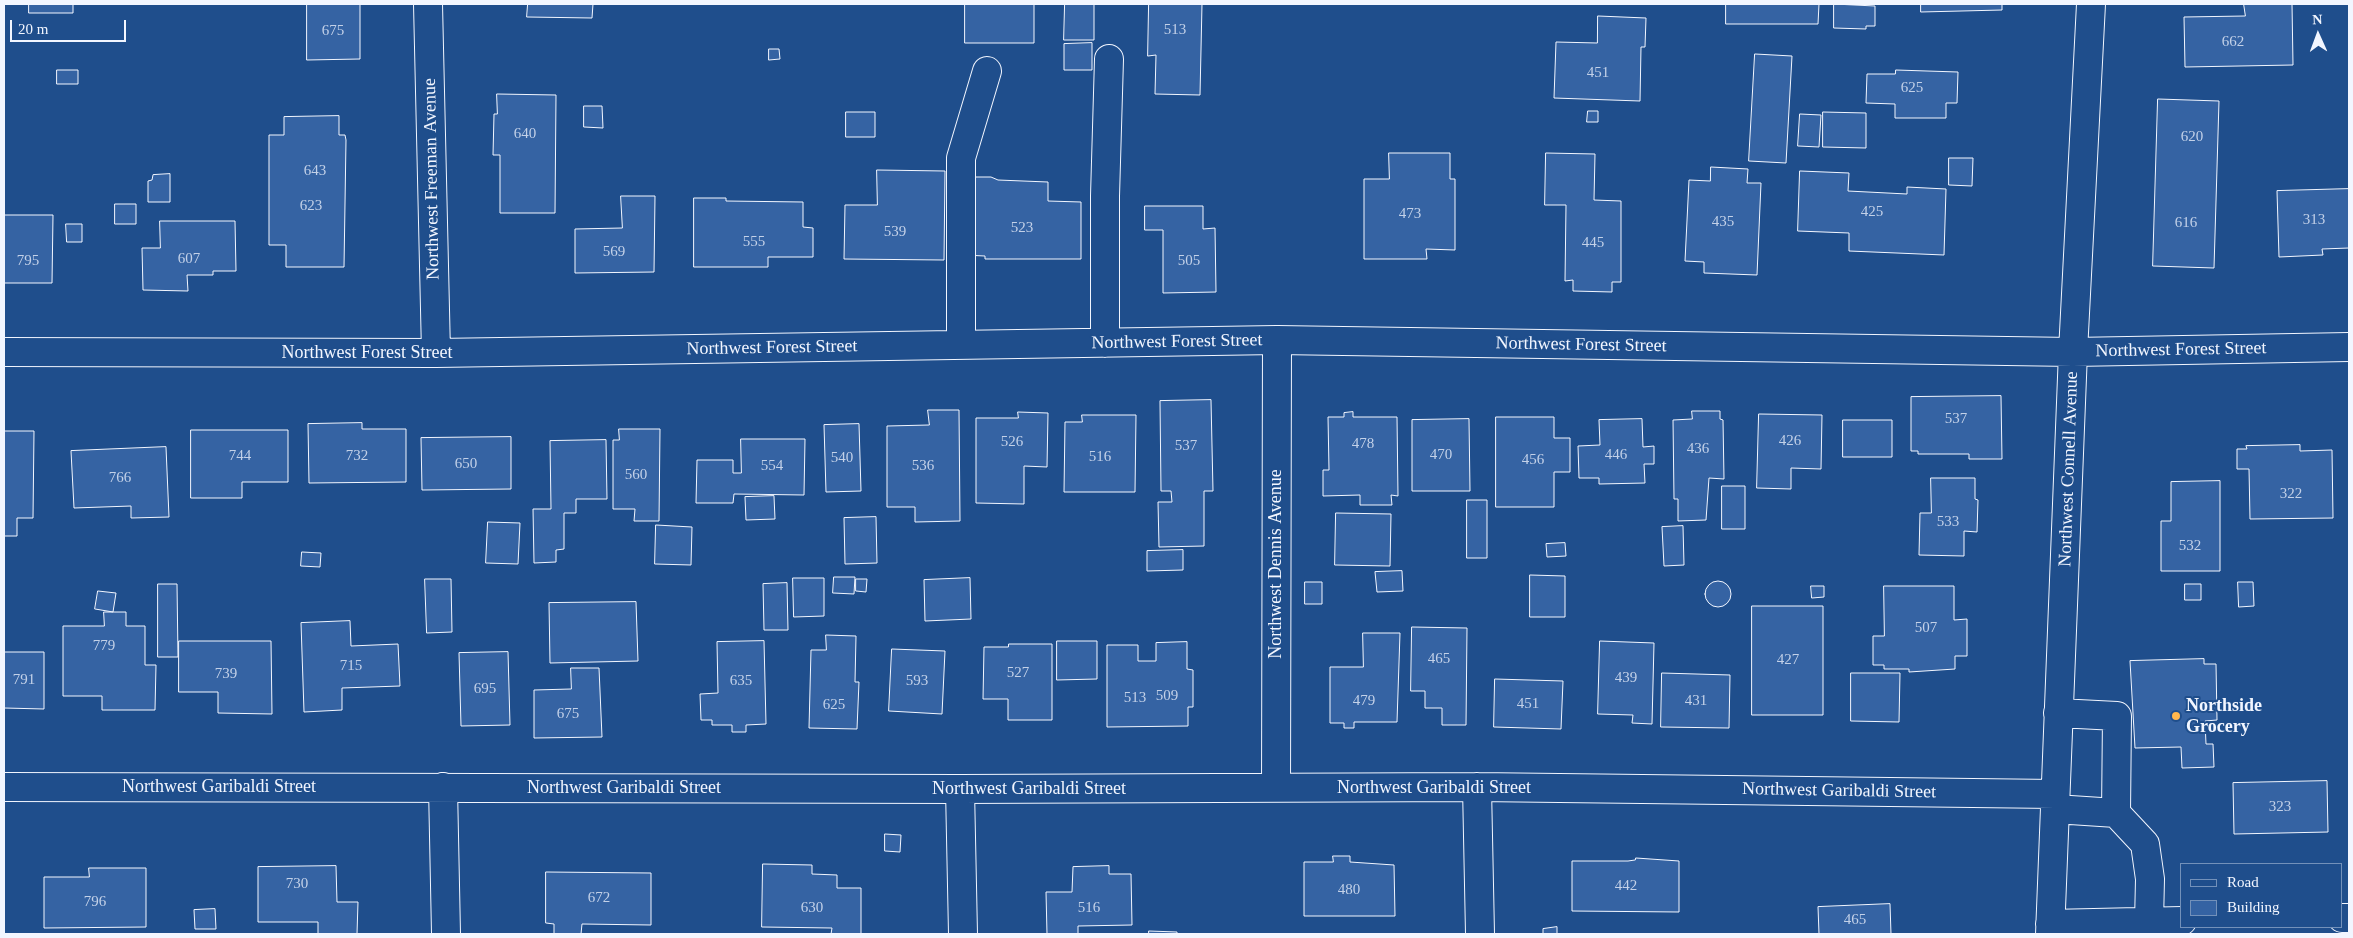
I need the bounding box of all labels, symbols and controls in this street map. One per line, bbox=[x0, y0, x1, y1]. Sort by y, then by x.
scale bar bbox=[12, 10, 129, 42]
north arrow bbox=[2293, 10, 2343, 60]
text: N bbox=[2312, 12, 2323, 27]
text: 20 m bbox=[18, 21, 48, 37]
house number: 513 bbox=[1164, 21, 1186, 39]
house number: 675 bbox=[322, 22, 344, 40]
house number: 662 bbox=[2222, 33, 2244, 51]
house number: 451 bbox=[1587, 64, 1609, 82]
street label: Northwest Freeman Avenue bbox=[419, 78, 445, 280]
house number: 625 bbox=[1901, 79, 1923, 97]
house number: 640 bbox=[514, 125, 536, 143]
house number: 620 bbox=[2181, 128, 2203, 146]
house number: 643 bbox=[304, 162, 326, 180]
house number: 623 bbox=[300, 197, 322, 215]
house number: 425 bbox=[1861, 203, 1883, 221]
house number: 473 bbox=[1399, 205, 1421, 223]
house number: 313 bbox=[2303, 211, 2325, 229]
house number: 435 bbox=[1712, 213, 1734, 231]
house number: 616 bbox=[2175, 214, 2197, 232]
house number: 523 bbox=[1011, 219, 1033, 237]
house number: 539 bbox=[884, 223, 906, 241]
house number: 555 bbox=[743, 233, 765, 251]
house number: 445 bbox=[1582, 234, 1604, 252]
house number: 569 bbox=[603, 243, 625, 261]
house number: 607 bbox=[178, 250, 200, 268]
house number: 795 bbox=[17, 252, 39, 270]
house number: 505 bbox=[1178, 252, 1200, 270]
street label: Northwest Forest Street bbox=[1091, 330, 1263, 354]
street label: Northwest Forest Street bbox=[1495, 333, 1667, 357]
street label: Northwest Forest Street bbox=[686, 336, 858, 360]
street label: Northwest Forest Street bbox=[2095, 338, 2267, 362]
street label: Northwest Forest Street bbox=[282, 342, 452, 364]
street label: Northwest Connell Avenue bbox=[2055, 371, 2083, 567]
house number: 537 bbox=[1945, 410, 1967, 428]
house number: 426 bbox=[1779, 432, 1801, 450]
house number: 526 bbox=[1001, 433, 1023, 451]
house number: 478 bbox=[1352, 435, 1374, 453]
house number: 537 bbox=[1175, 437, 1197, 455]
house number: 436 bbox=[1687, 440, 1709, 458]
house number: 470 bbox=[1430, 446, 1452, 464]
house number: 446 bbox=[1605, 446, 1627, 464]
house number: 744 bbox=[229, 447, 251, 465]
house number: 732 bbox=[346, 447, 368, 465]
house number: 516 bbox=[1089, 448, 1111, 466]
house number: 540 bbox=[831, 449, 853, 467]
house number: 456 bbox=[1522, 451, 1544, 469]
house number: 650 bbox=[455, 455, 477, 473]
house number: 554 bbox=[761, 457, 783, 475]
house number: 536 bbox=[912, 457, 934, 475]
house number: 560 bbox=[625, 466, 647, 484]
house number: 766 bbox=[109, 469, 131, 487]
street label: Northwest Dennis Avenue bbox=[1265, 469, 1287, 659]
house number: 322 bbox=[2280, 485, 2302, 503]
house number: 533 bbox=[1937, 513, 1959, 531]
house number: 532 bbox=[2179, 537, 2201, 555]
house number: 507 bbox=[1915, 619, 1937, 637]
house number: 779 bbox=[93, 637, 115, 655]
house number: 465 bbox=[1428, 650, 1450, 668]
house number: 427 bbox=[1777, 651, 1799, 669]
house number: 715 bbox=[340, 657, 362, 675]
house number: 527 bbox=[1007, 664, 1029, 682]
house number: 739 bbox=[215, 665, 237, 683]
house number: 439 bbox=[1615, 669, 1637, 687]
house number: 791 bbox=[13, 671, 35, 689]
house number: 635 bbox=[730, 672, 752, 690]
house number: 593 bbox=[906, 672, 928, 690]
house number: 695 bbox=[474, 680, 496, 698]
house number: 509 bbox=[1156, 687, 1178, 705]
house number: 513 bbox=[1124, 689, 1146, 707]
house number: 479 bbox=[1353, 692, 1375, 710]
house number: 431 bbox=[1685, 692, 1707, 710]
house number: 451 bbox=[1517, 695, 1539, 713]
place label: Northside Grocery bbox=[2186, 695, 2262, 738]
house number: 625 bbox=[823, 696, 845, 714]
house number: 675 bbox=[557, 705, 579, 723]
marker: Northside Grocery bbox=[2170, 710, 2182, 722]
street label: Northwest Garibaldi Street bbox=[122, 776, 316, 798]
street label: Northwest Garibaldi Street bbox=[527, 777, 721, 799]
street label: Northwest Garibaldi Street bbox=[1337, 777, 1531, 799]
street label: Northwest Garibaldi Street bbox=[932, 778, 1126, 800]
street label: Northwest Garibaldi Street bbox=[1742, 779, 1936, 803]
house number: 323 bbox=[2269, 798, 2291, 816]
legend bbox=[2180, 863, 2343, 928]
text: Road bbox=[2227, 874, 2259, 890]
house number: 730 bbox=[286, 875, 308, 893]
house number: 442 bbox=[1615, 877, 1637, 895]
house number: 480 bbox=[1338, 881, 1360, 899]
house number: 672 bbox=[588, 889, 610, 907]
house number: 796 bbox=[84, 893, 106, 911]
house number: 630 bbox=[801, 899, 823, 917]
house number: 516 bbox=[1078, 899, 1100, 917]
text: Building bbox=[2227, 899, 2280, 915]
house number: 465 bbox=[1844, 911, 1866, 929]

